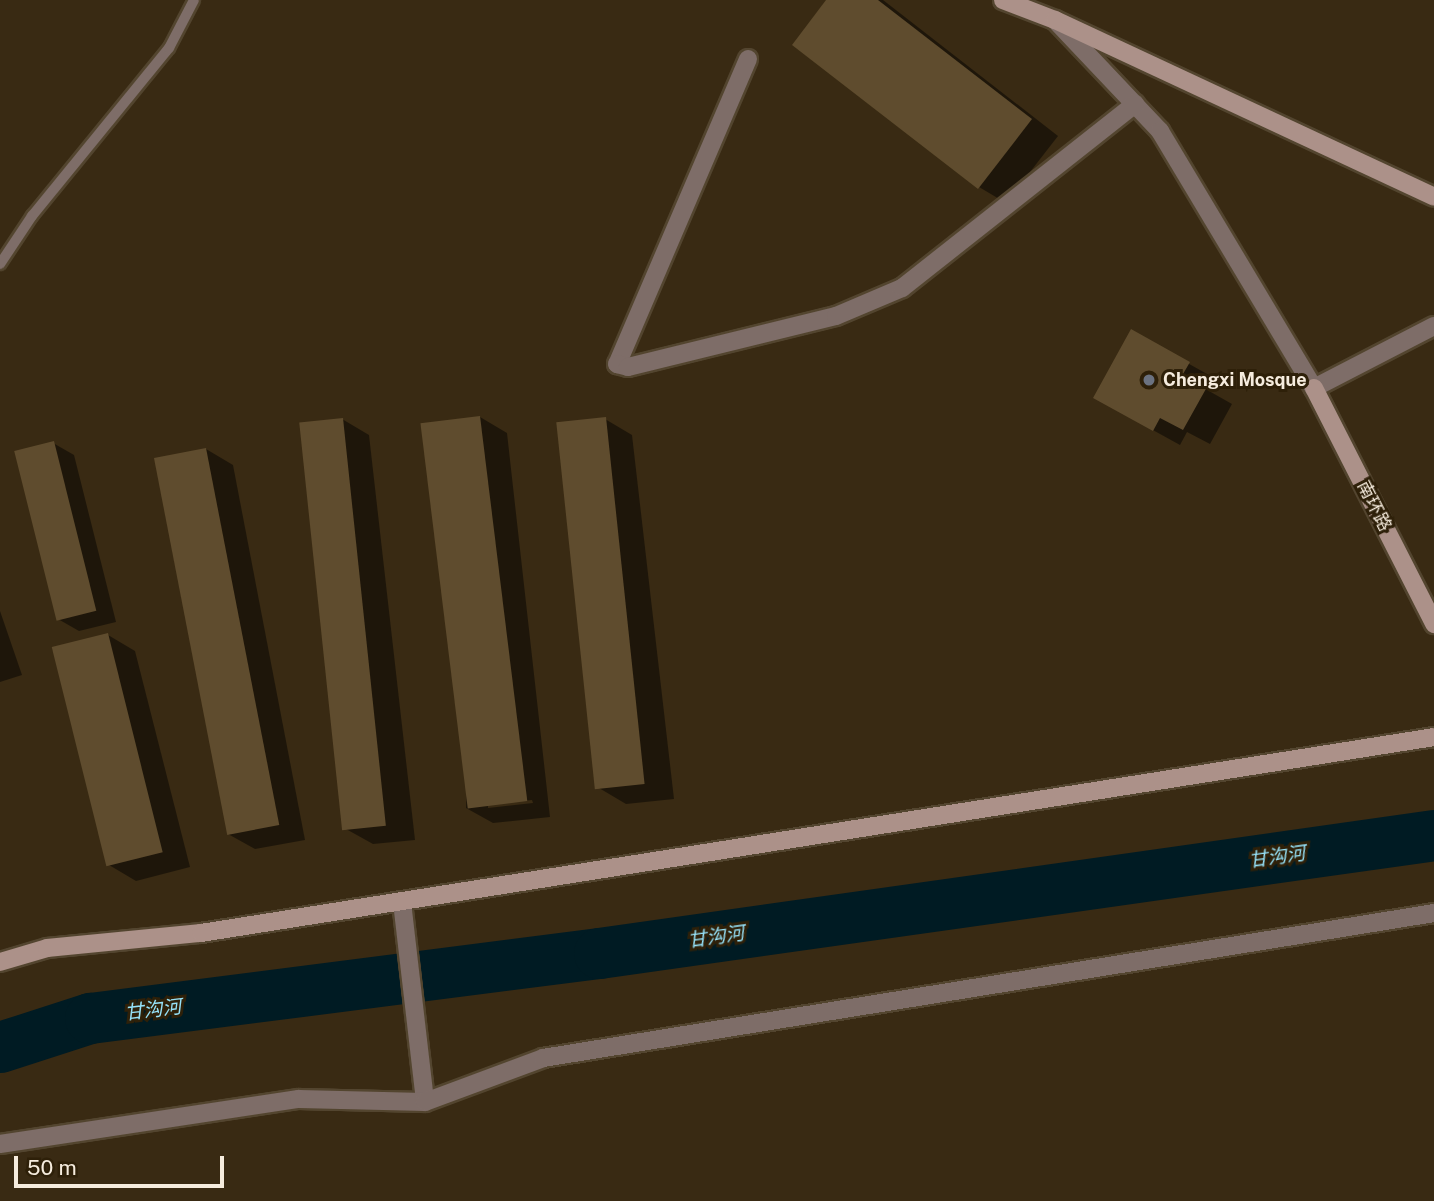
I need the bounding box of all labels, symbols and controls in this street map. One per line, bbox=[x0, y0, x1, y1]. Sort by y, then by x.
place label: Chengxi Mosque bbox=[1163, 369, 1307, 391]
marker: Chengxi Mosque bbox=[1141, 372, 1157, 388]
street label: 南环路 bbox=[1352, 477, 1396, 535]
water label: 甘沟河 bbox=[1247, 842, 1307, 872]
water label: 甘沟河 bbox=[686, 922, 746, 952]
water label: 甘沟河 bbox=[123, 995, 183, 1025]
scale bar bbox=[18, 1142, 228, 1186]
text: 50 m bbox=[27, 1155, 77, 1180]

